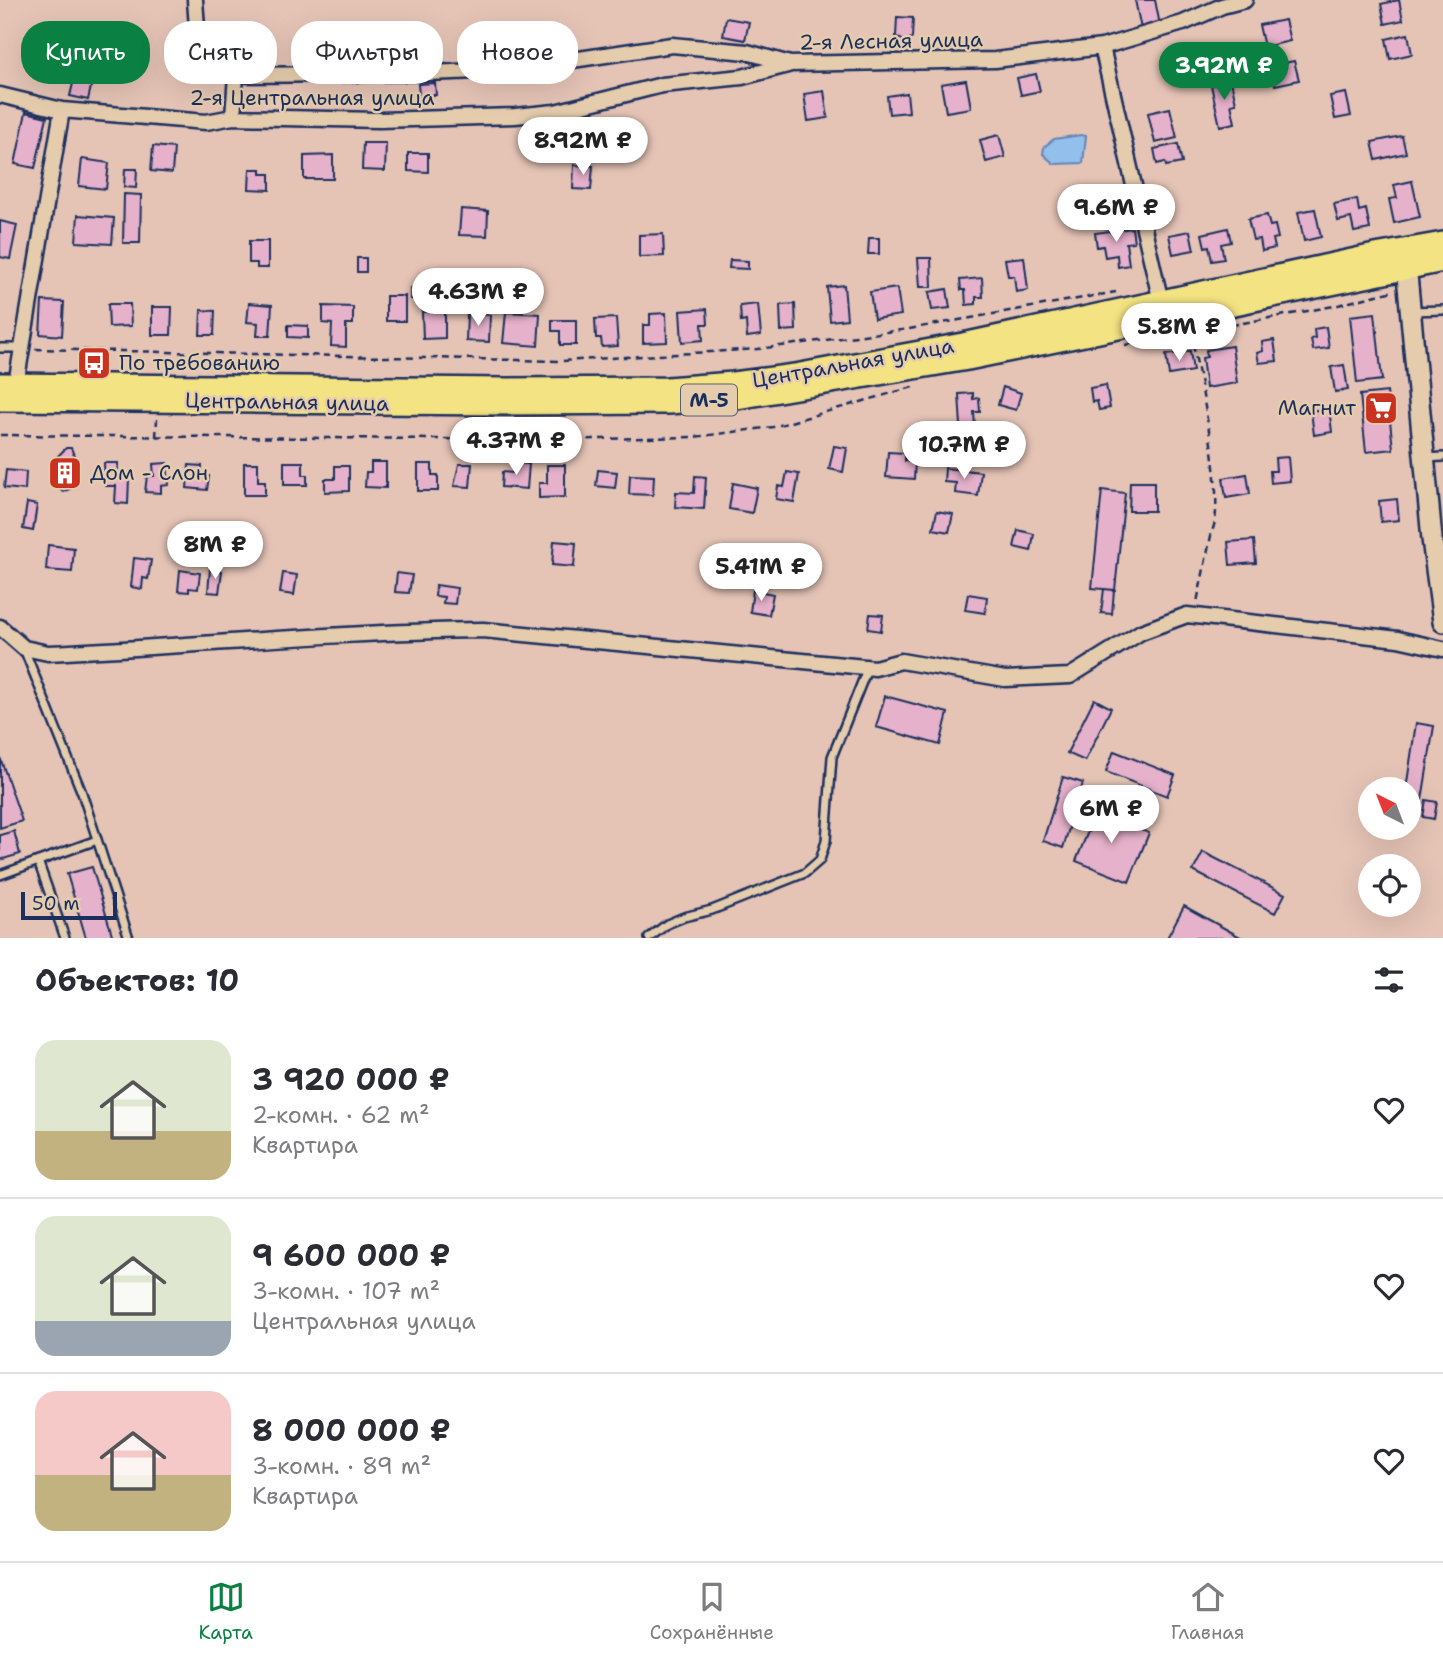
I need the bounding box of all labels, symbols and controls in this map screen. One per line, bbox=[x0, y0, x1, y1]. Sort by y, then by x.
chip: Купить bbox=[21, 21, 150, 84]
chip: Снять bbox=[164, 21, 277, 84]
chip: Фильтры bbox=[291, 21, 443, 84]
chip: Новое bbox=[457, 21, 578, 84]
street label: 2-я Лесная улица bbox=[799, 25, 983, 57]
pin: 3.92M ₽ bbox=[1159, 42, 1289, 102]
text: 3.92M ₽ bbox=[1175, 50, 1273, 80]
street label: 2-я Центральная улица bbox=[190, 84, 434, 112]
pin: 8.92M ₽ bbox=[518, 118, 648, 177]
text: 8.92M ₽ bbox=[534, 125, 632, 155]
pin: 9.6M ₽ bbox=[1059, 184, 1173, 244]
text: 9.6M ₽ bbox=[1073, 192, 1159, 222]
pin: 4.63M ₽ bbox=[413, 268, 543, 328]
text: 4.63M ₽ bbox=[428, 276, 528, 306]
pin: 5.8M ₽ bbox=[1122, 304, 1236, 363]
text: 5.8M ₽ bbox=[1137, 311, 1221, 341]
street label: Центральная улица bbox=[750, 331, 956, 395]
bus stop icon: По требованию bbox=[75, 344, 113, 382]
place label: По требованию bbox=[119, 349, 280, 377]
road number: М-5 bbox=[681, 384, 737, 416]
street label: Центральная улица bbox=[185, 386, 389, 418]
supermarket icon: Магнит bbox=[1362, 389, 1400, 427]
place label: Магнит bbox=[1278, 394, 1356, 422]
pin: 4.37M ₽ bbox=[451, 418, 581, 477]
pin: 10.7M ₽ bbox=[899, 421, 1029, 481]
text: 4.37M ₽ bbox=[466, 425, 566, 455]
text: 10.7M ₽ bbox=[918, 429, 1010, 459]
building icon: Дом - Слон bbox=[46, 454, 84, 492]
place label: Дом - Слон bbox=[90, 459, 208, 487]
pin: 8M ₽ bbox=[174, 522, 256, 581]
text: 8M ₽ bbox=[183, 529, 247, 559]
pin: 5.41M ₽ bbox=[696, 544, 826, 603]
text: 5.41M ₽ bbox=[715, 551, 807, 581]
north arrow bbox=[1358, 777, 1421, 840]
map controls bbox=[1358, 777, 1421, 917]
pin: 6M ₽ bbox=[1070, 786, 1152, 845]
text: 6M ₽ bbox=[1079, 793, 1143, 823]
button: locate bbox=[1358, 854, 1421, 917]
scale bar bbox=[21, 889, 117, 921]
text: 50 m bbox=[32, 891, 80, 916]
text: Объектов: 10 bbox=[35, 960, 239, 1001]
icon: filters bbox=[1370, 961, 1408, 999]
text: 3 920 000 ₽ bbox=[252, 1059, 450, 1100]
icon: home bbox=[91, 1068, 175, 1152]
icon: heart bbox=[1370, 1091, 1408, 1129]
text: 2-комн. · 62 m² bbox=[252, 1100, 430, 1130]
text: Квартира bbox=[252, 1130, 358, 1160]
text: 9 600 000 ₽ bbox=[252, 1235, 451, 1276]
icon: home bbox=[91, 1244, 175, 1328]
icon: heart bbox=[1370, 1267, 1408, 1305]
text: 3-комн. · 107 m² bbox=[252, 1276, 440, 1306]
text: Центральная улица bbox=[252, 1306, 476, 1336]
text: 8 000 000 ₽ bbox=[252, 1410, 451, 1451]
icon: home bbox=[91, 1419, 175, 1503]
icon: heart bbox=[1370, 1442, 1408, 1480]
text: 3-комн. · 89 m² bbox=[252, 1451, 431, 1481]
text: Квартира bbox=[252, 1481, 358, 1511]
tab: Карта bbox=[198, 1578, 253, 1645]
tab: Сохранённые bbox=[650, 1578, 774, 1645]
tab: Главная bbox=[1171, 1578, 1245, 1645]

